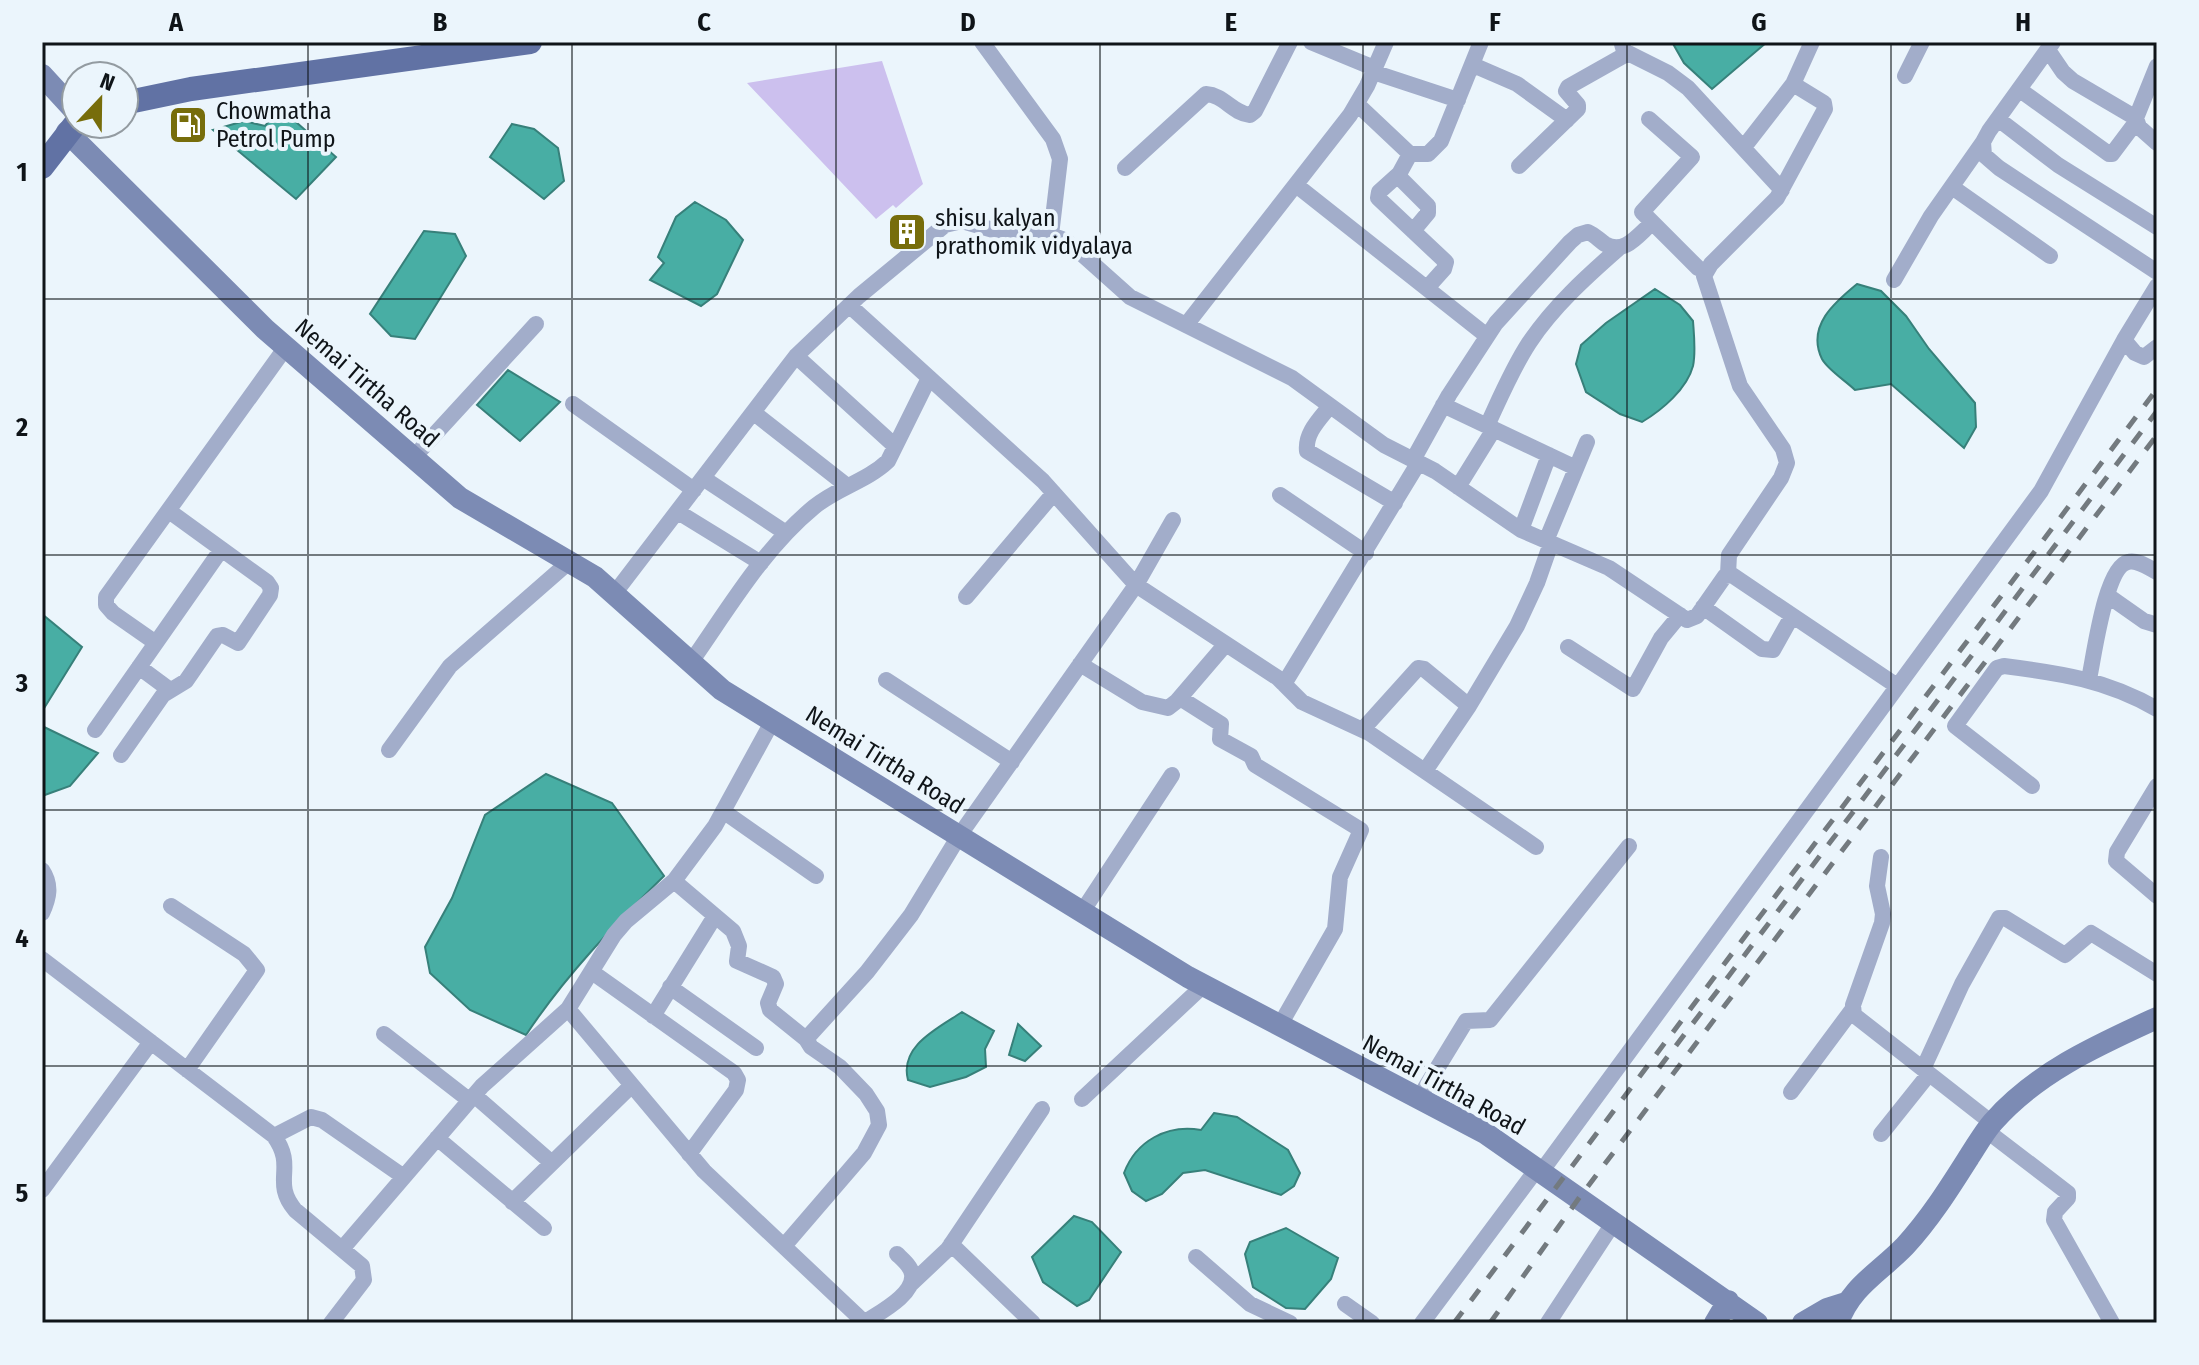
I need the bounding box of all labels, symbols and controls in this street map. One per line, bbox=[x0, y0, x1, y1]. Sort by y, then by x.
text: A bbox=[168, 7, 184, 38]
text: B bbox=[433, 7, 448, 38]
text: C bbox=[697, 7, 711, 38]
text: D bbox=[960, 7, 976, 38]
text: E bbox=[1225, 7, 1237, 38]
text: F bbox=[1489, 7, 1501, 38]
text: G bbox=[1751, 7, 1767, 38]
text: H bbox=[2015, 7, 2031, 38]
north arrow bbox=[60, 60, 140, 140]
text: N bbox=[96, 67, 118, 97]
place label: Chowmatha Petrol Pump bbox=[216, 97, 336, 153]
fuel station icon: Chowmatha Petrol Pump bbox=[167, 104, 209, 146]
text: 1 bbox=[17, 157, 28, 188]
place label: shisu kalyan prathomik vidyalaya bbox=[935, 204, 1133, 260]
building icon: shisu kalyan prathomik vidyalaya bbox=[886, 211, 928, 253]
street label: Nemai Tirtha Road bbox=[289, 313, 445, 453]
text: 2 bbox=[15, 412, 28, 443]
text: 3 bbox=[15, 668, 28, 699]
street label: Nemai Tirtha Road bbox=[801, 700, 969, 820]
text: 4 bbox=[15, 923, 29, 954]
street label: Nemai Tirtha Road bbox=[1358, 1029, 1530, 1141]
text: 5 bbox=[16, 1178, 29, 1209]

